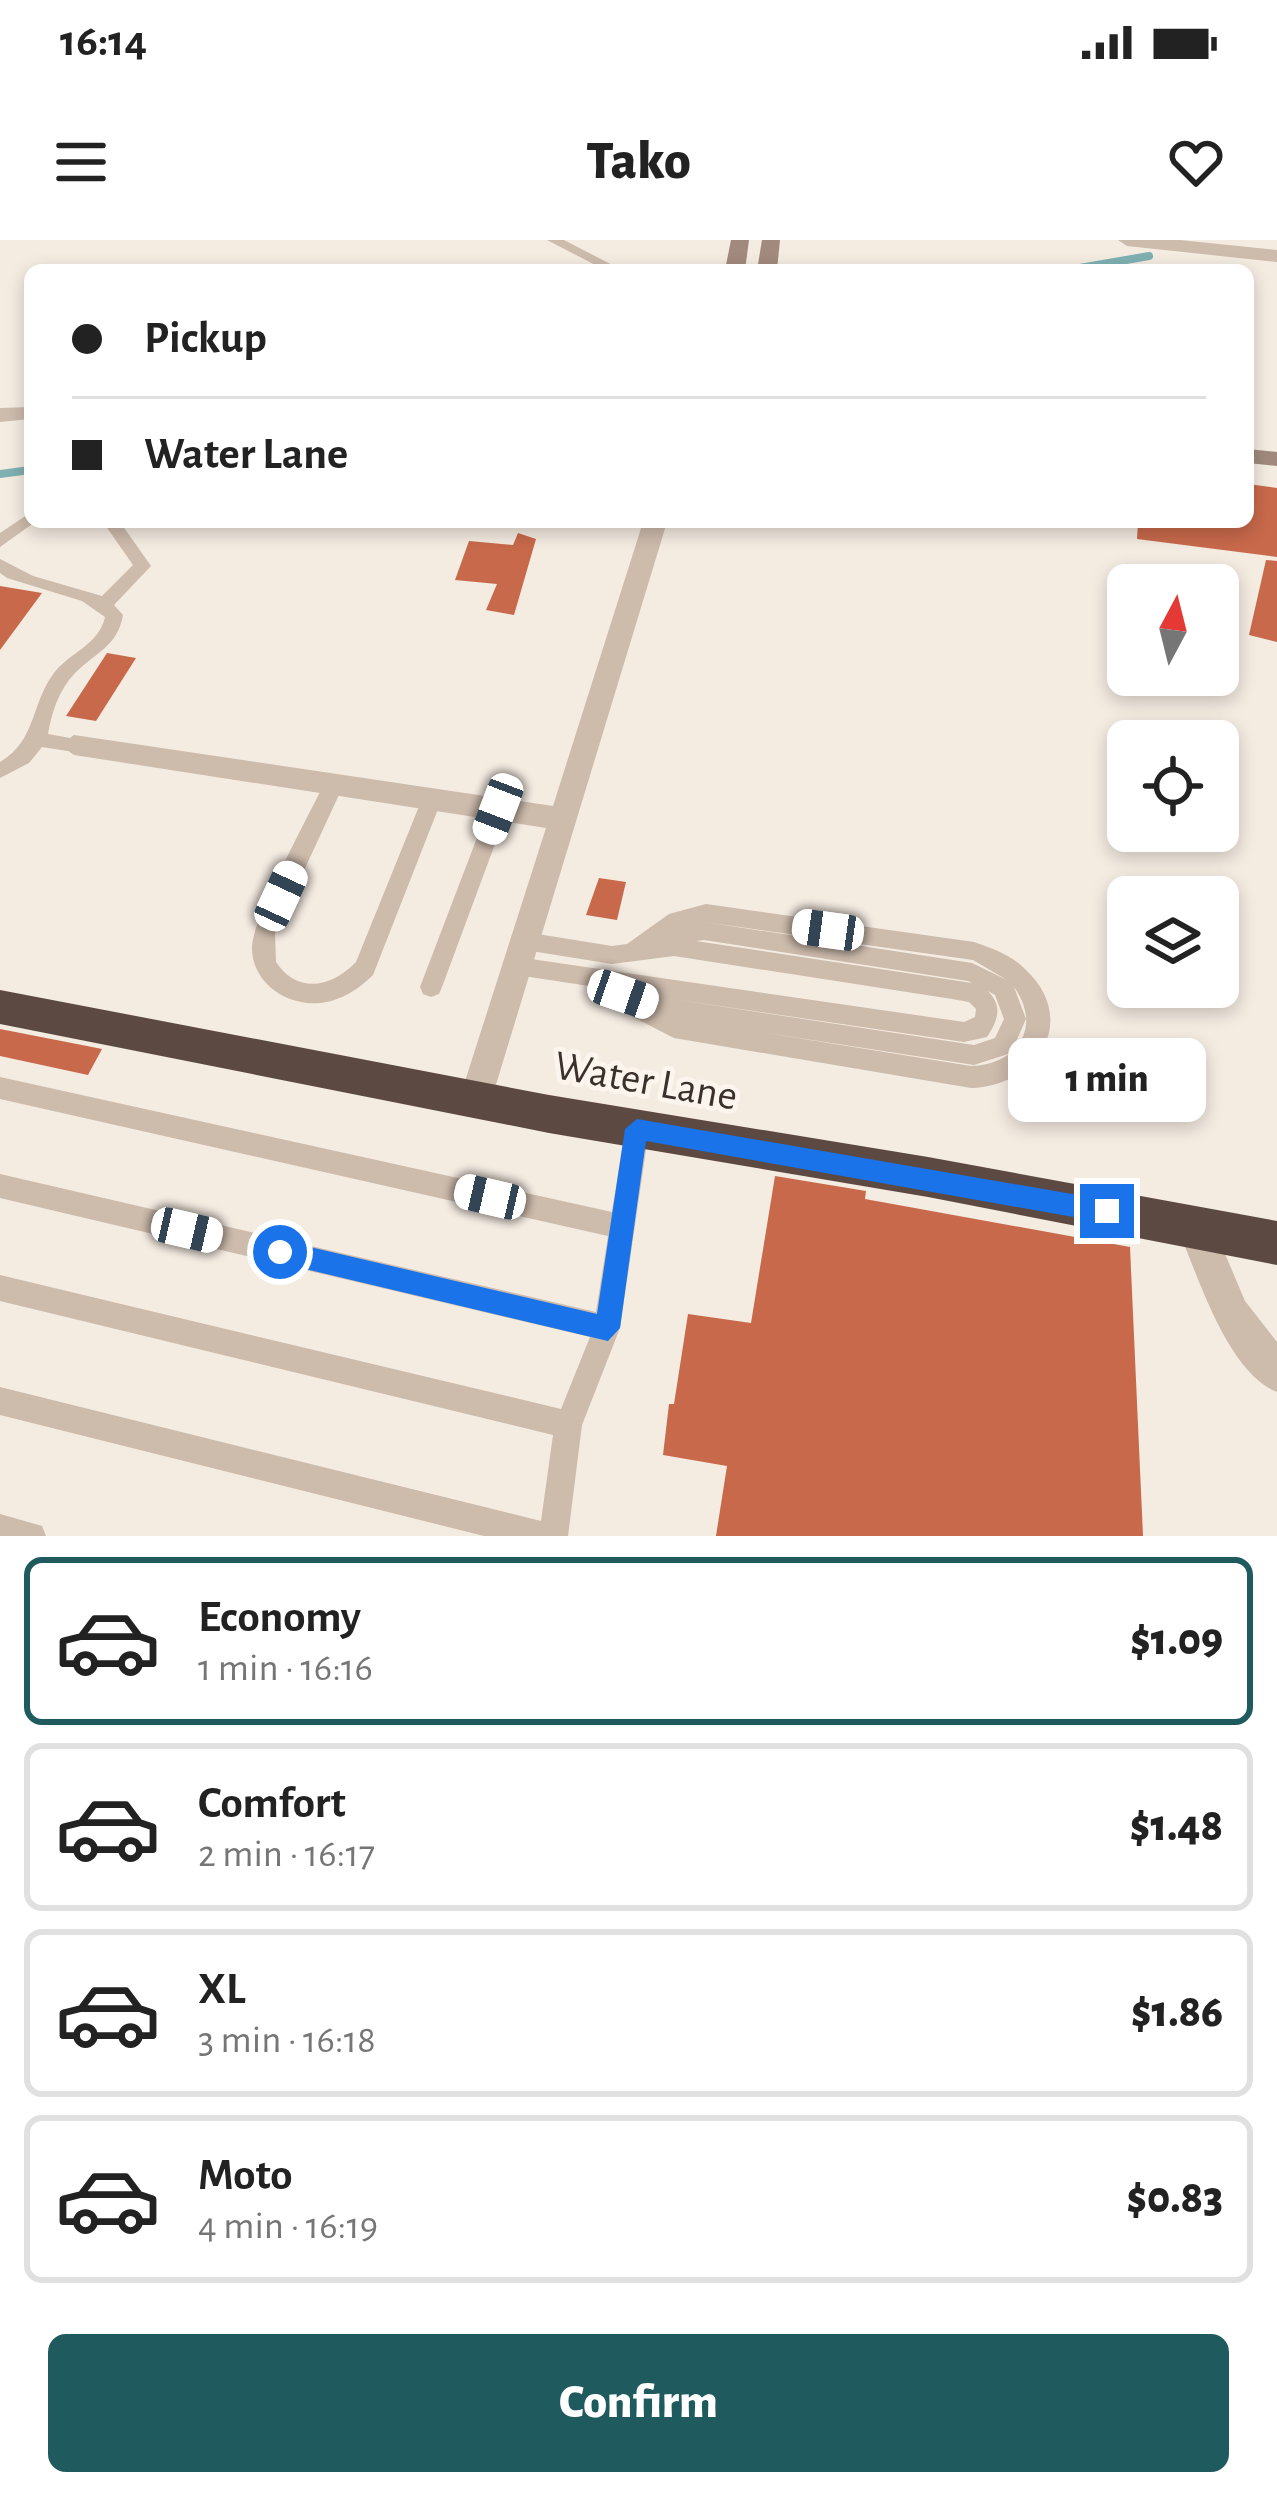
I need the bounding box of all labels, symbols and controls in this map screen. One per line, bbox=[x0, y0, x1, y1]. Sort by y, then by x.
text: 16:14 bbox=[60, 19, 147, 64]
icon: menu bbox=[48, 129, 114, 195]
icon: heart bbox=[1163, 129, 1229, 195]
text: Tako bbox=[586, 135, 691, 189]
text: Pickup bbox=[144, 316, 267, 361]
text: Water Lane bbox=[144, 432, 348, 477]
north arrow bbox=[1107, 564, 1239, 696]
map controls bbox=[1107, 564, 1239, 1008]
button: locate bbox=[1107, 720, 1239, 852]
car bbox=[468, 769, 528, 849]
car bbox=[249, 856, 313, 936]
button: layers bbox=[1107, 876, 1239, 1008]
car bbox=[790, 907, 866, 953]
car bbox=[583, 965, 663, 1023]
callout: 1 min bbox=[1008, 1037, 1206, 1121]
street label: Water Lane bbox=[551, 1044, 741, 1118]
text: 1 min bbox=[1065, 1060, 1149, 1099]
car bbox=[451, 1171, 529, 1223]
route end bbox=[1080, 1184, 1134, 1238]
car bbox=[148, 1204, 226, 1256]
route start bbox=[253, 1225, 307, 1279]
icon: car bbox=[54, 1587, 162, 1695]
text: Economy bbox=[198, 1595, 361, 1640]
text: $1.09 bbox=[1130, 1618, 1223, 1663]
text: 1 min · 16:16 bbox=[198, 1649, 373, 1688]
icon: car bbox=[54, 1773, 162, 1881]
text: Comfort bbox=[198, 1781, 346, 1826]
text: $1.48 bbox=[1130, 1804, 1223, 1849]
text: 2 min · 16:17 bbox=[198, 1835, 375, 1874]
icon: car bbox=[54, 1959, 162, 2067]
text: XL bbox=[198, 1967, 246, 2012]
text: $1.86 bbox=[1131, 1990, 1223, 2035]
text: 3 min · 16:18 bbox=[198, 2021, 376, 2060]
icon: car bbox=[54, 2145, 162, 2253]
text: Moto bbox=[198, 2153, 293, 2198]
text: $0.83 bbox=[1126, 2176, 1223, 2221]
text: 4 min · 16:19 bbox=[198, 2207, 378, 2246]
button: Confirm bbox=[48, 2334, 1229, 2472]

